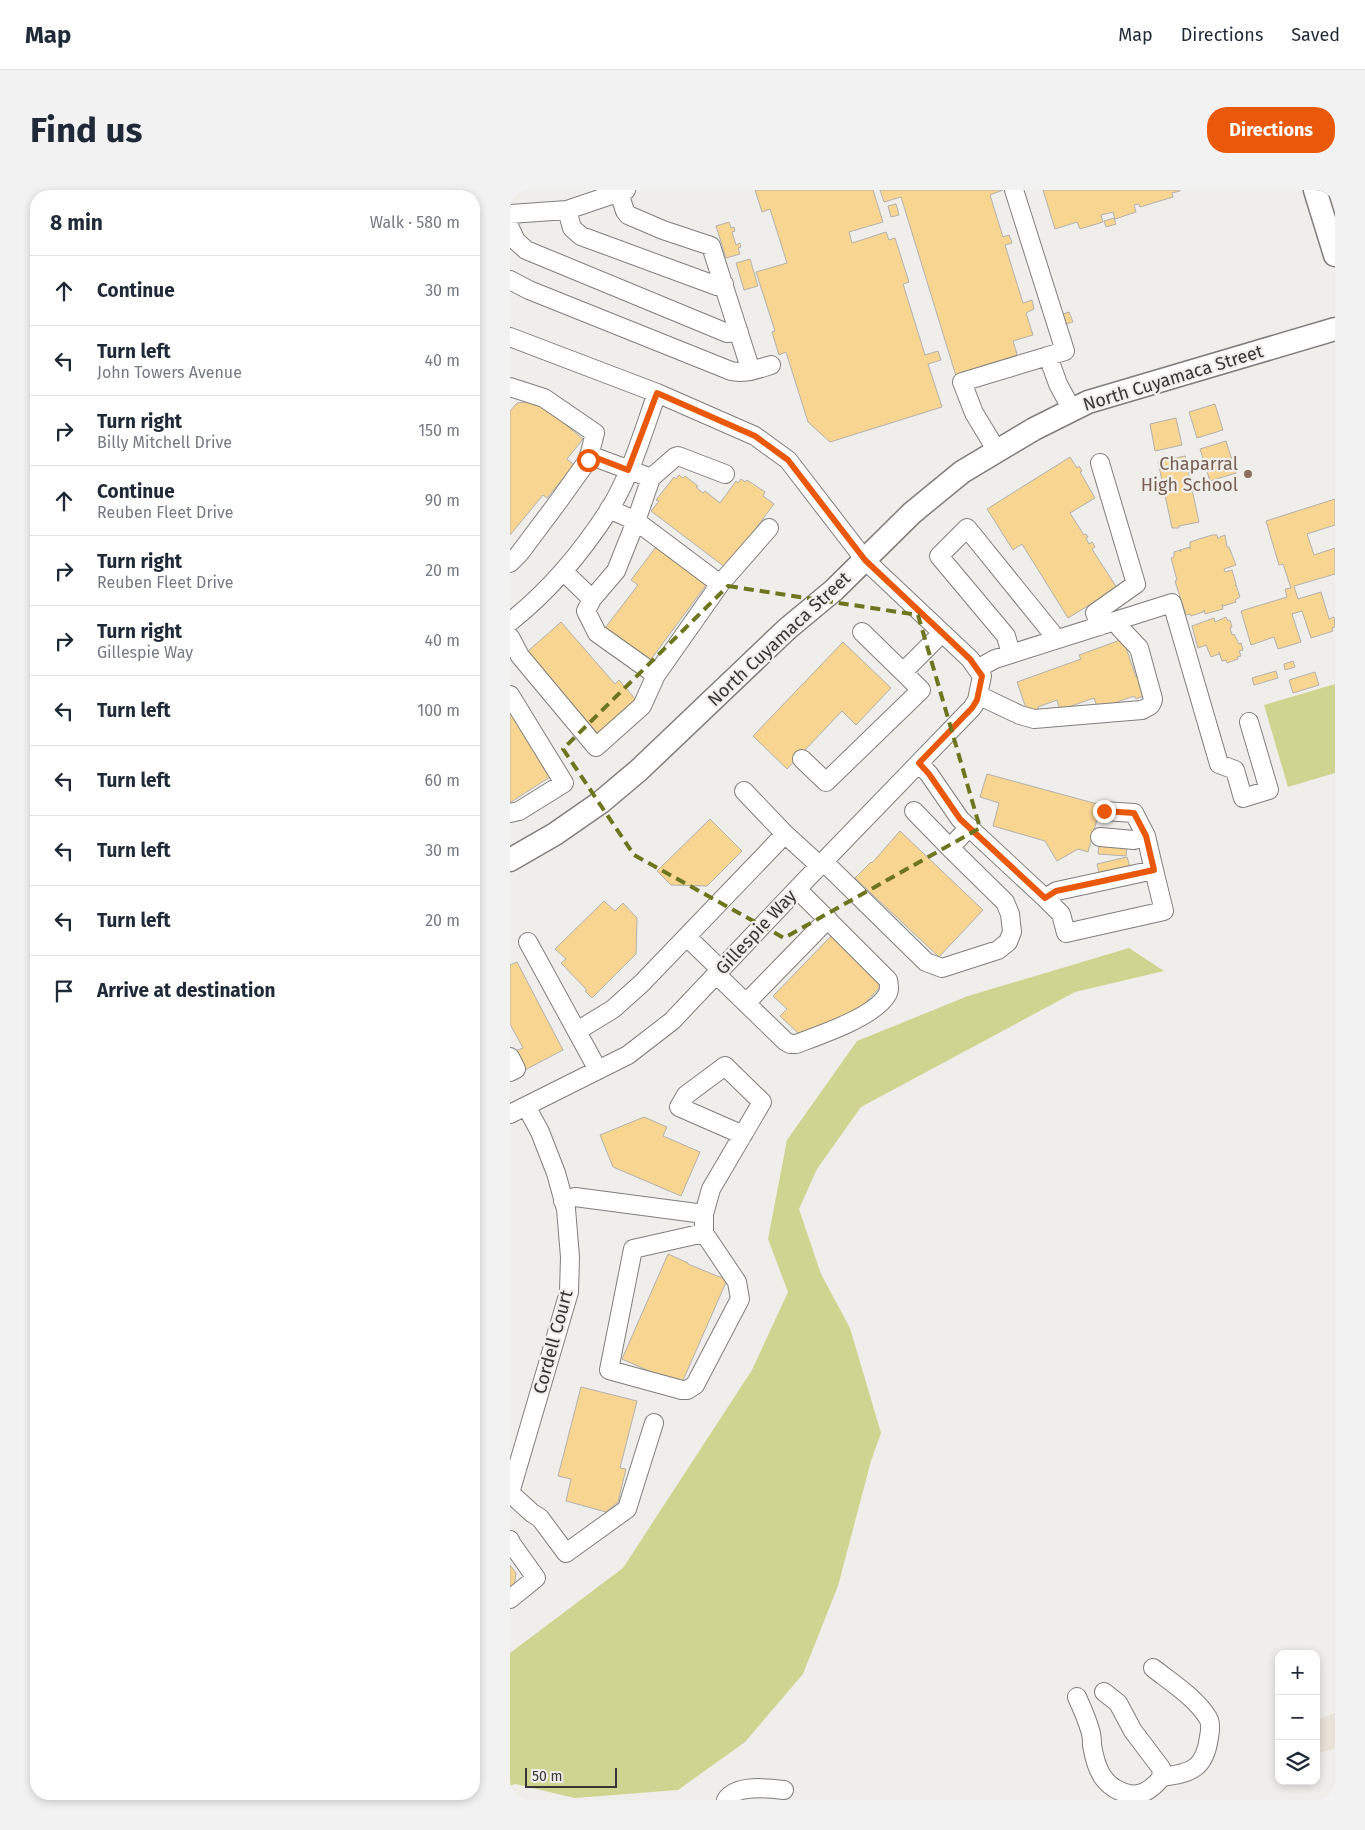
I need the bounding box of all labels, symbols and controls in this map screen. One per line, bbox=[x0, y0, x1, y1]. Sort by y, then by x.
text: Map bbox=[25, 21, 71, 49]
text: Map bbox=[1118, 24, 1153, 46]
text: Directions bbox=[1181, 24, 1263, 46]
text: Saved bbox=[1291, 24, 1340, 46]
button: Directions bbox=[1207, 107, 1335, 153]
text: Find us bbox=[30, 109, 142, 151]
text: 8 min bbox=[50, 210, 103, 236]
text: Walk · 580 m bbox=[370, 213, 460, 232]
icon: ahead bbox=[50, 277, 78, 305]
text: Continue bbox=[97, 279, 175, 302]
text: 30 m bbox=[425, 281, 460, 300]
text: Turn left bbox=[97, 340, 171, 363]
street label: North Cuyamaca Street bbox=[1080, 340, 1266, 416]
icon: left bbox=[50, 347, 78, 375]
text: 40 m bbox=[425, 351, 460, 370]
text: John Towers Avenue bbox=[97, 363, 242, 382]
text: Turn right bbox=[97, 410, 182, 433]
icon: right bbox=[50, 417, 78, 445]
text: 150 m bbox=[418, 421, 460, 440]
text: Billy Mitchell Drive bbox=[97, 433, 232, 452]
route start bbox=[577, 449, 600, 472]
place label: Chaparral High School bbox=[1141, 453, 1238, 496]
marker: Chaparral High School bbox=[1242, 468, 1254, 480]
text: Continue bbox=[97, 480, 175, 503]
icon: ahead bbox=[50, 487, 78, 515]
text: 90 m bbox=[425, 491, 460, 510]
text: Reuben Fleet Drive bbox=[97, 503, 234, 522]
text: Turn right bbox=[97, 550, 182, 573]
icon: right bbox=[50, 557, 78, 585]
text: 20 m bbox=[425, 561, 460, 580]
street label: North Cuyamaca Street bbox=[703, 567, 855, 711]
text: Reuben Fleet Drive bbox=[97, 573, 234, 592]
text: Turn right bbox=[97, 620, 182, 643]
icon: right bbox=[50, 627, 78, 655]
text: 40 m bbox=[425, 631, 460, 650]
text: Gillespie Way bbox=[97, 643, 193, 662]
icon: left bbox=[50, 697, 78, 725]
text: Turn left bbox=[97, 699, 171, 722]
text: 100 m bbox=[417, 701, 460, 720]
icon: left bbox=[50, 767, 78, 795]
text: Turn left bbox=[97, 769, 171, 792]
text: 60 m bbox=[425, 771, 460, 790]
route end bbox=[1093, 800, 1116, 823]
icon: left bbox=[50, 837, 78, 865]
text: Turn left bbox=[97, 839, 171, 862]
text: 30 m bbox=[425, 841, 460, 860]
street label: Gillespie Way bbox=[711, 885, 801, 979]
icon: left bbox=[50, 907, 78, 935]
text: Turn left bbox=[97, 909, 171, 932]
text: 20 m bbox=[425, 911, 460, 930]
icon: arrive bbox=[50, 977, 78, 1005]
text: Arrive at destination bbox=[97, 979, 276, 1002]
street label: Cordell Court bbox=[529, 1287, 578, 1396]
map controls bbox=[1275, 1650, 1320, 1785]
button: + bbox=[1275, 1650, 1320, 1695]
button: − bbox=[1275, 1695, 1320, 1740]
button: layers bbox=[1275, 1740, 1320, 1785]
scale bar bbox=[525, 1765, 618, 1788]
text: 50 m bbox=[532, 1768, 563, 1785]

